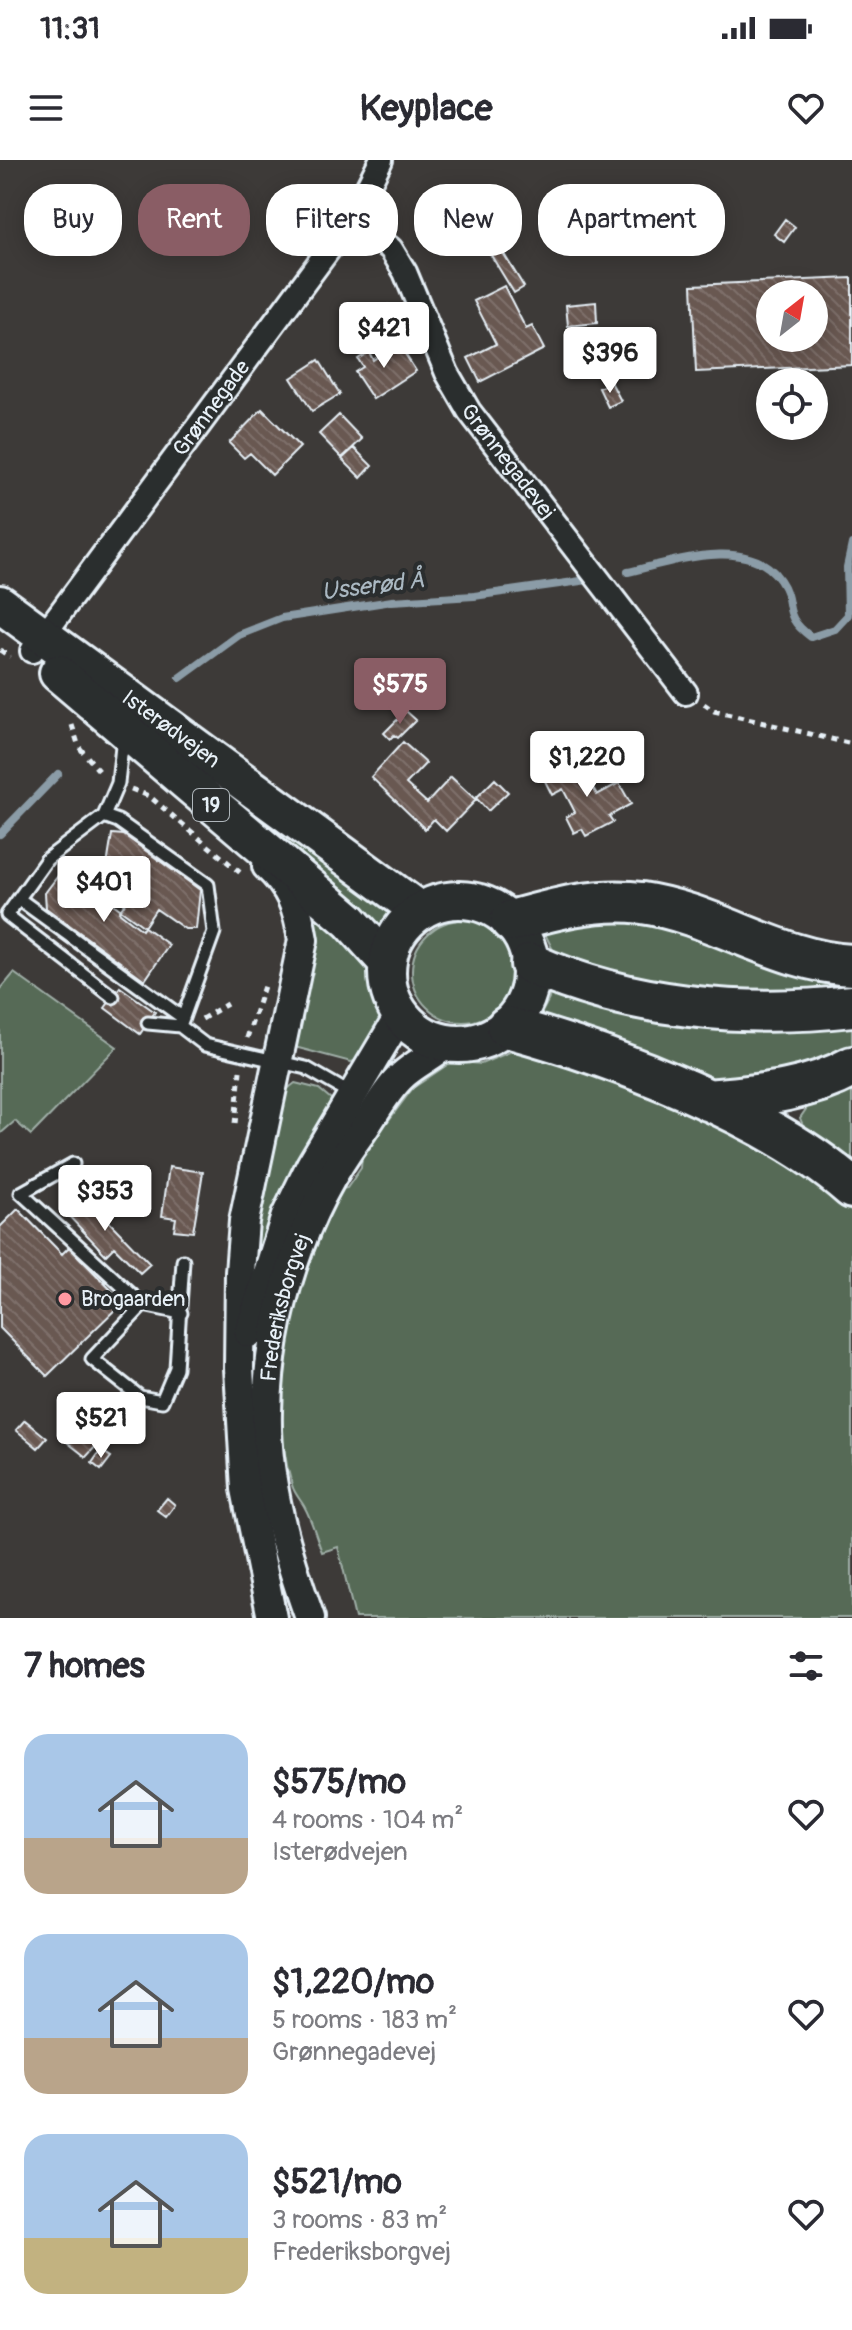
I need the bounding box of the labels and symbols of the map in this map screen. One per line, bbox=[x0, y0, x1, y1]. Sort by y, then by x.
north arrow bbox=[756, 280, 828, 352]
pin: $421 bbox=[337, 302, 431, 370]
pin: $396 bbox=[563, 327, 657, 395]
street label: Grønnegade bbox=[167, 354, 256, 462]
street label: Grønnegadevej bbox=[455, 398, 562, 525]
water label: Usserød Å bbox=[320, 564, 426, 607]
pin: $575 bbox=[353, 658, 447, 726]
street label: Isterødvejen bbox=[116, 684, 226, 774]
pin: $1,220 bbox=[522, 731, 652, 799]
road number: 19 bbox=[193, 789, 229, 821]
pin: $401 bbox=[57, 856, 151, 924]
pin: $353 bbox=[58, 1165, 152, 1233]
street label: Frederiksborgvej bbox=[255, 1229, 317, 1383]
place label: Brogaarden bbox=[81, 1285, 185, 1313]
marker: Brogaarden bbox=[56, 1290, 74, 1308]
pin: $521 bbox=[54, 1392, 148, 1460]

